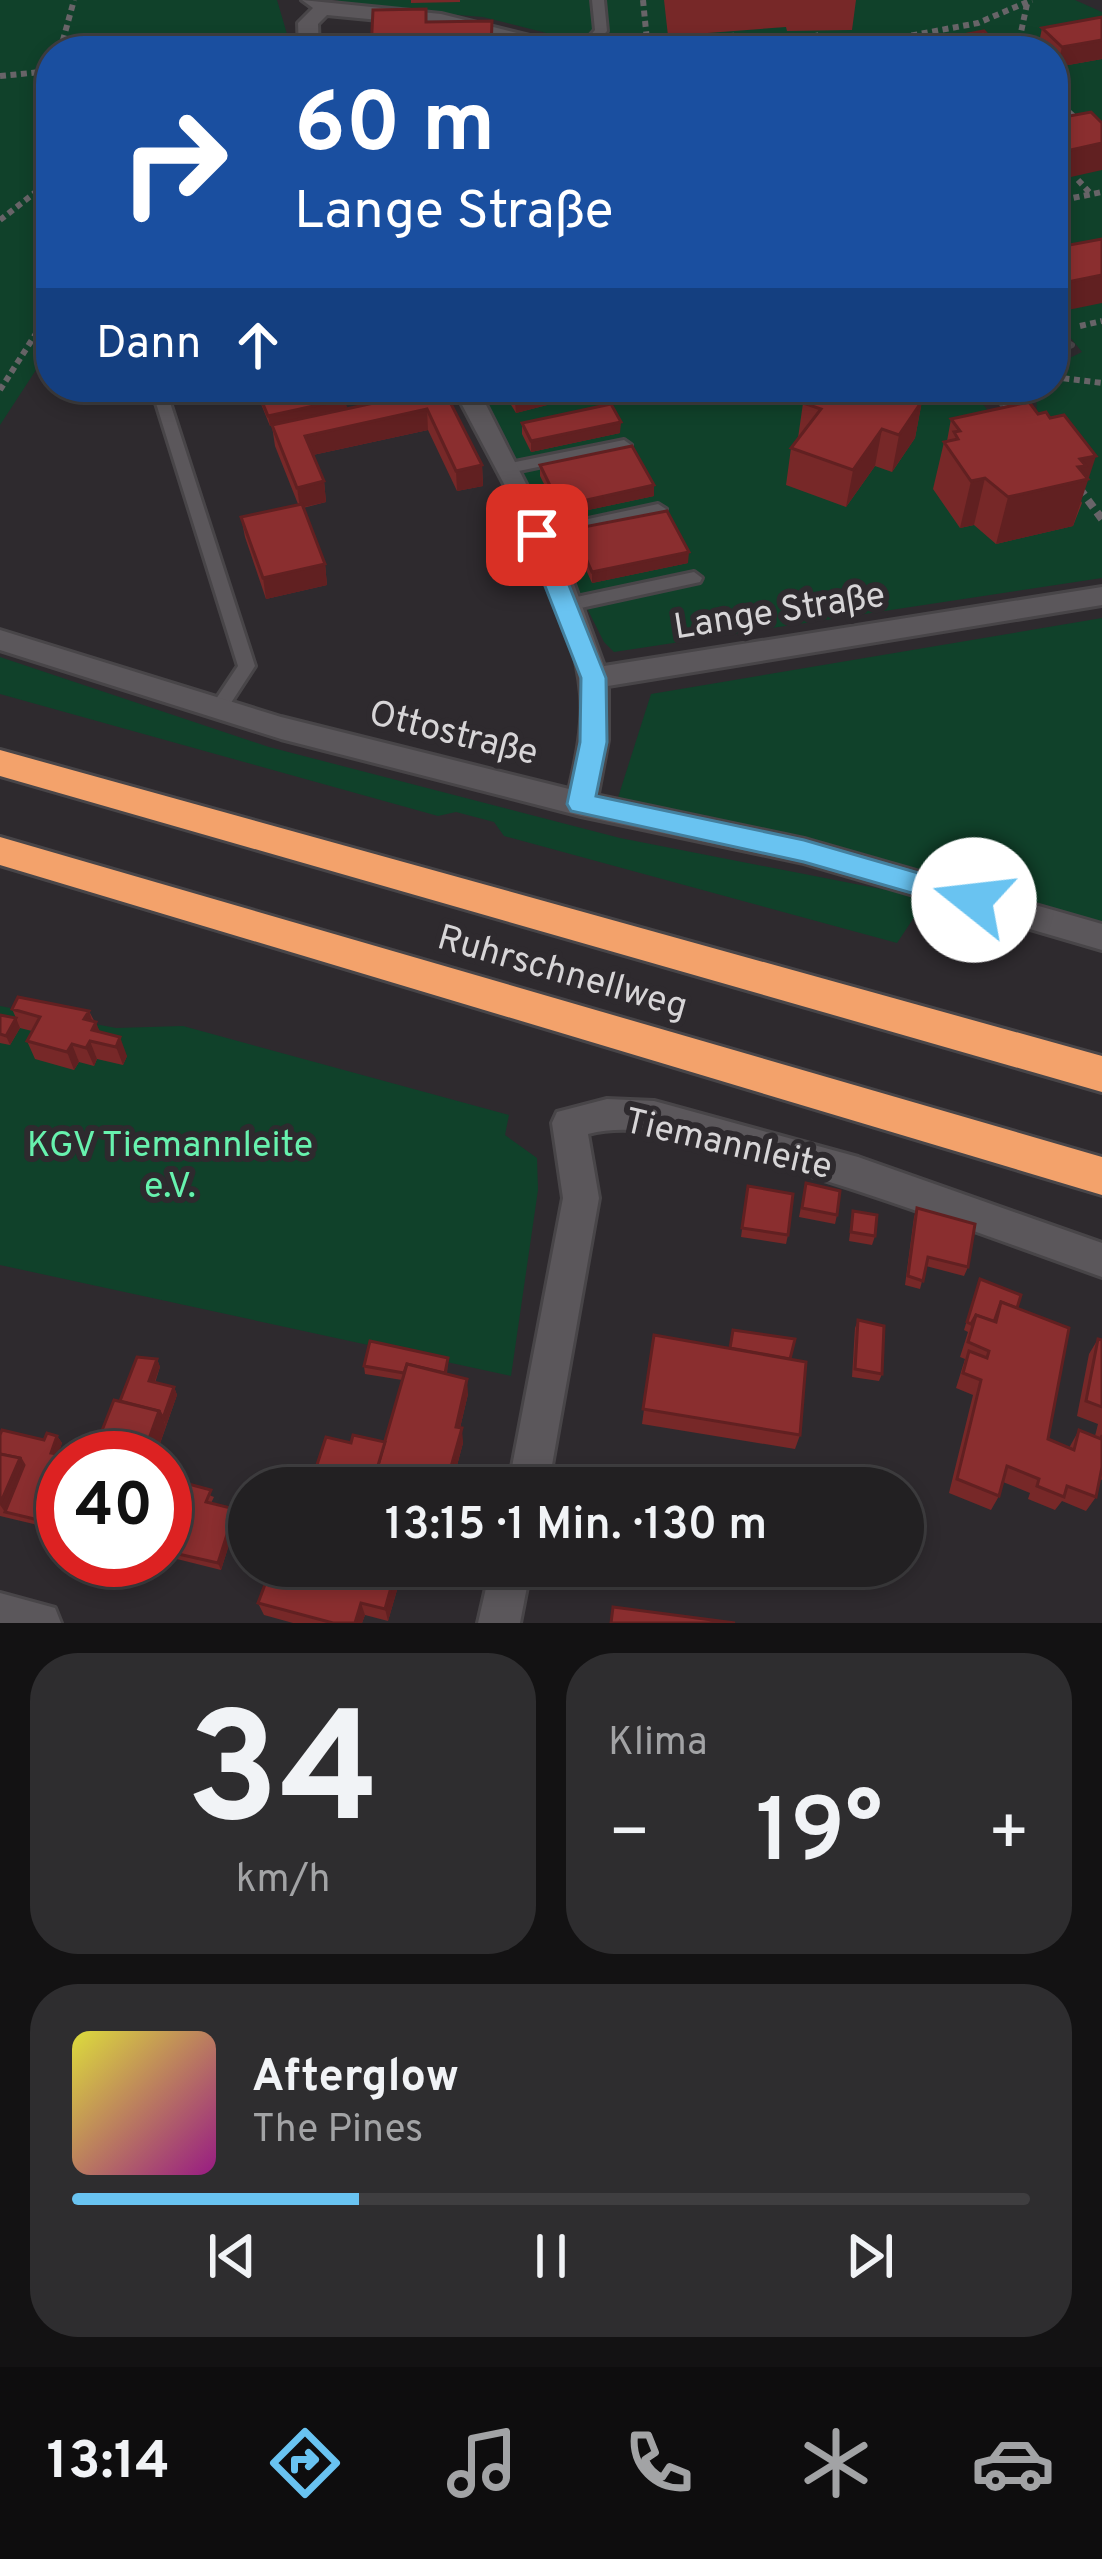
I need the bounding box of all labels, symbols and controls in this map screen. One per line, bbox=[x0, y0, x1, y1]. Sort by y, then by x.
text: 60 m bbox=[294, 75, 495, 181]
icon: right bbox=[96, 84, 252, 240]
text: Lange Straße bbox=[294, 179, 614, 248]
icon: ahead bbox=[225, 312, 291, 378]
text: Dann bbox=[96, 317, 201, 374]
pin bbox=[486, 484, 588, 586]
icon: arrive bbox=[504, 502, 570, 568]
street label: Lange Straße bbox=[671, 574, 888, 652]
street label: Ottostraße bbox=[364, 692, 542, 778]
position arrow bbox=[911, 837, 1037, 963]
street label: Ruhrschnellweg bbox=[432, 916, 692, 1032]
street label: Tiemannleite bbox=[620, 1100, 836, 1192]
park label: KGV Tiemannleite e.V. bbox=[27, 1124, 313, 1211]
speed limit sign: 40 bbox=[36, 1431, 192, 1587]
text: 13:15 · 1 Min. · 130 m bbox=[385, 1498, 767, 1555]
text: 34 bbox=[186, 1680, 380, 1878]
text: Klima bbox=[608, 1720, 708, 1769]
text: 19° bbox=[755, 1780, 883, 1893]
text: − bbox=[608, 1795, 651, 1878]
text: + bbox=[987, 1795, 1030, 1878]
text: km/h bbox=[236, 1857, 330, 1906]
text: Afterglow bbox=[252, 2050, 459, 2107]
text: The Pines bbox=[252, 2107, 423, 2156]
icon: previous bbox=[199, 2223, 265, 2289]
icon: pause bbox=[518, 2223, 584, 2289]
icon: next bbox=[837, 2223, 903, 2289]
icon: directions bbox=[263, 2421, 347, 2505]
icon: music bbox=[440, 2421, 524, 2505]
icon: phone bbox=[617, 2421, 701, 2505]
icon: climate bbox=[794, 2421, 878, 2505]
icon: car bbox=[971, 2421, 1055, 2505]
text: 13:14 bbox=[47, 2429, 170, 2498]

